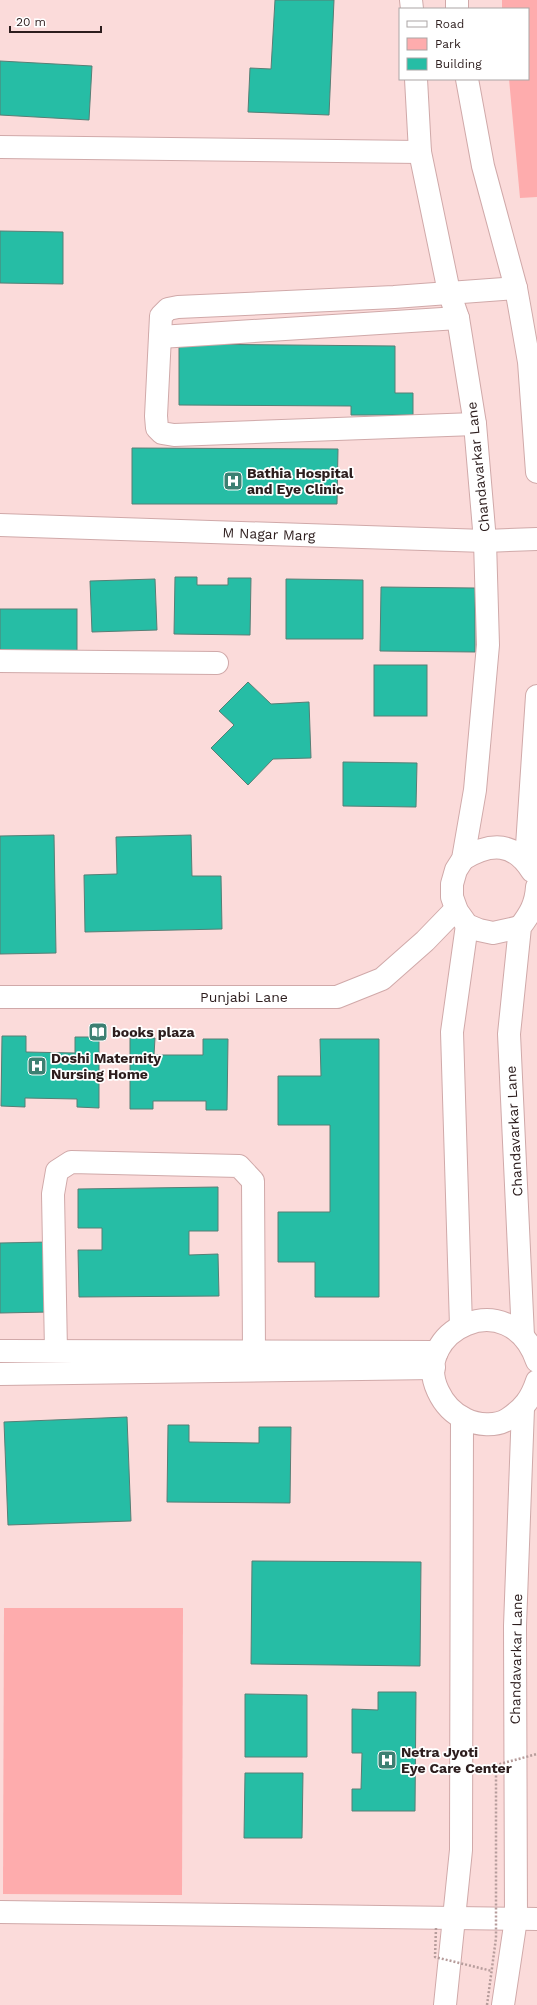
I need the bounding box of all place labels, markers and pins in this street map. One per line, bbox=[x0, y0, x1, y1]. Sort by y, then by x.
place label: Bathia Hospital and Eye Clinic bbox=[247, 465, 354, 497]
hospital icon: Bathia Hospital and Eye Clinic bbox=[222, 470, 244, 492]
library icon: books plaza bbox=[87, 1021, 109, 1043]
place label: books plaza bbox=[112, 1024, 195, 1040]
place label: Doshi Maternity Nursing Home bbox=[51, 1050, 161, 1082]
hospital icon: Doshi Maternity Nursing Home bbox=[26, 1055, 48, 1077]
place label: Netra Jyoti Eye Care Center bbox=[401, 1744, 512, 1776]
hospital icon: Netra Jyoti Eye Care Center bbox=[376, 1749, 398, 1771]

